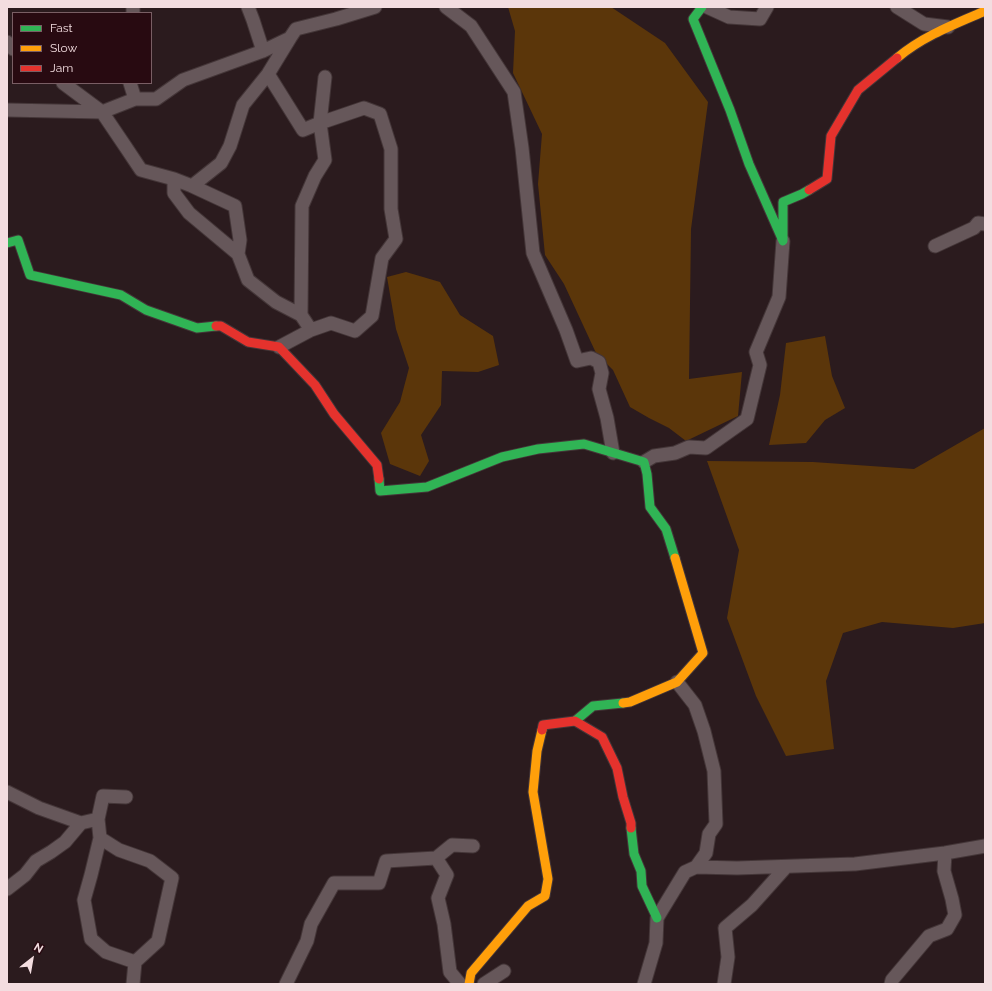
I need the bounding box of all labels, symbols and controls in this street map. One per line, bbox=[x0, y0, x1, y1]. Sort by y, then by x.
legend bbox=[12, 12, 152, 84]
text: Fast bbox=[50, 21, 73, 35]
text: Slow bbox=[50, 41, 77, 55]
text: Jam bbox=[50, 61, 73, 75]
north arrow bbox=[12, 939, 52, 979]
text: N bbox=[31, 941, 45, 956]

